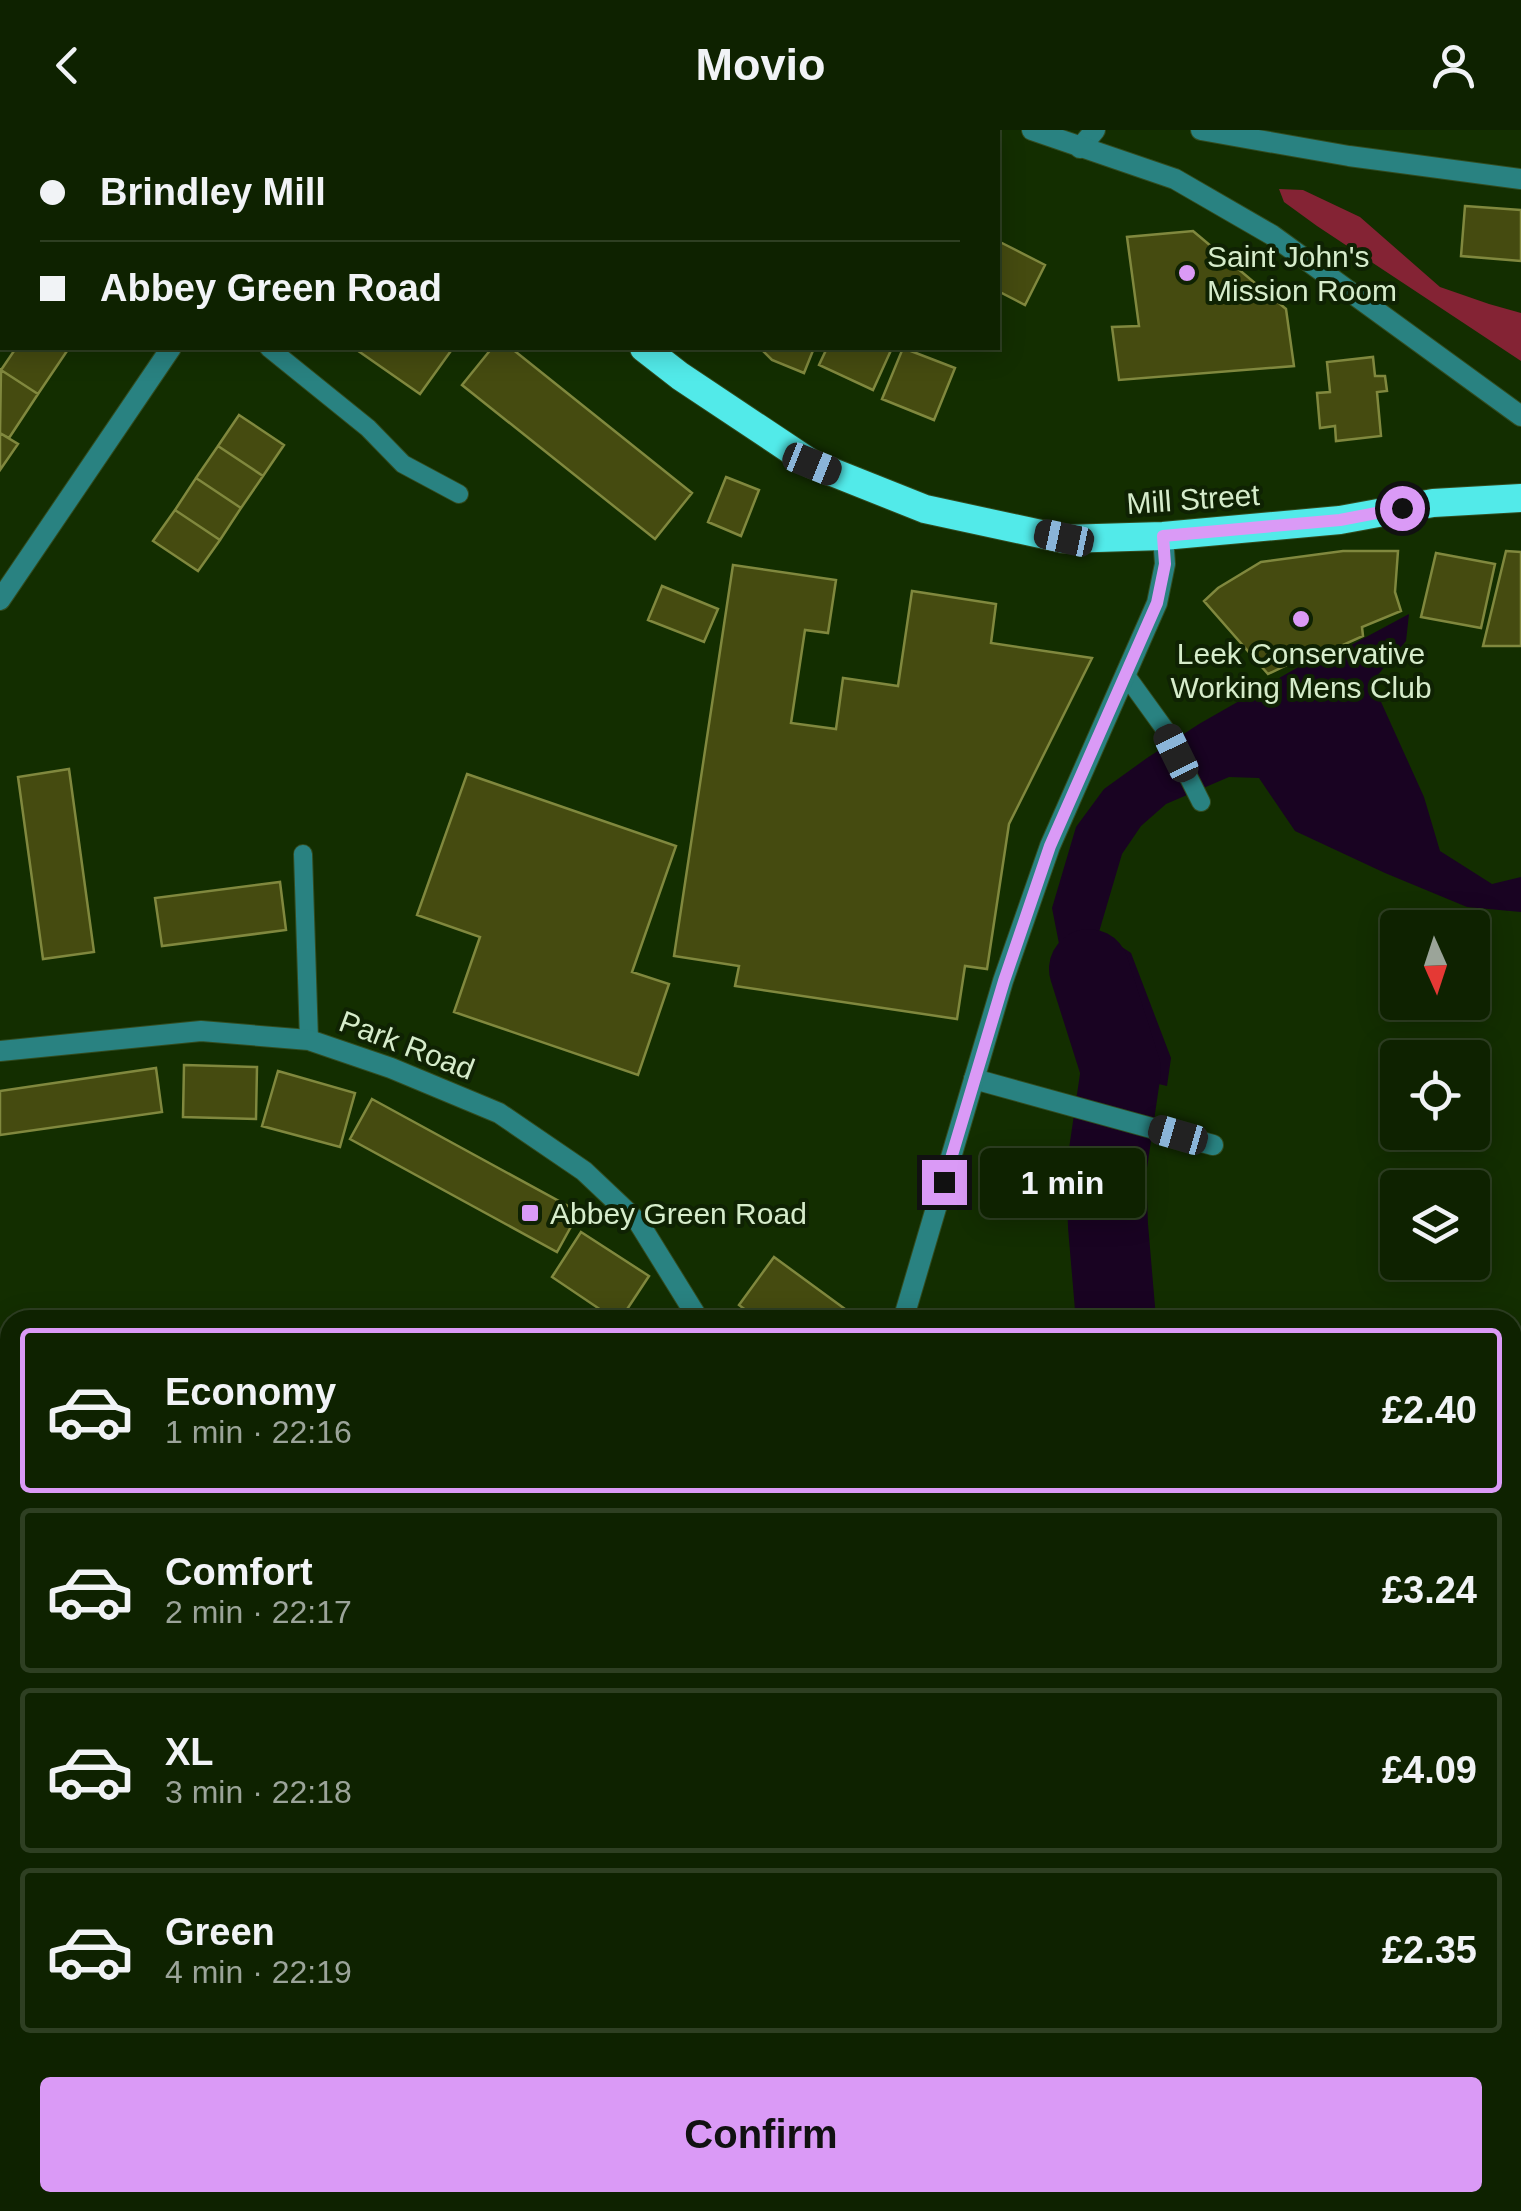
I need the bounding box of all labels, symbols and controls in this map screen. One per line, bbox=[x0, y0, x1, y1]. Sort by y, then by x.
icon: back bbox=[40, 38, 95, 93]
icon: person bbox=[1426, 38, 1481, 93]
text: Movio bbox=[696, 39, 826, 90]
text: Brindley Mill bbox=[100, 171, 326, 213]
place label: Saint John's Mission Room bbox=[1207, 240, 1397, 307]
marker: Saint John's Mission Room bbox=[1176, 262, 1198, 284]
text: Abbey Green Road bbox=[100, 267, 442, 309]
car bbox=[779, 439, 845, 489]
street label: Mill Street bbox=[1125, 478, 1261, 520]
route start bbox=[1380, 486, 1425, 531]
car bbox=[1032, 517, 1096, 559]
marker: Leek Conservative Working Mens Club bbox=[1290, 608, 1312, 630]
place label: Leek Conservative Working Mens Club bbox=[1170, 637, 1432, 704]
car bbox=[1149, 719, 1203, 787]
north arrow bbox=[1380, 910, 1490, 1020]
map controls bbox=[1380, 910, 1490, 1280]
street label: Park Road bbox=[335, 1004, 479, 1086]
button: locate bbox=[1380, 1040, 1490, 1150]
car bbox=[1145, 1112, 1211, 1158]
callout: 1 min bbox=[979, 1147, 1144, 1217]
route end bbox=[922, 1160, 967, 1205]
text: 1 min bbox=[1021, 1165, 1104, 1201]
button: layers bbox=[1380, 1170, 1490, 1280]
place label: Abbey Green Road bbox=[550, 1197, 807, 1230]
marker: Abbey Green Road bbox=[519, 1202, 541, 1224]
icon: car bbox=[45, 1366, 135, 1456]
text: Economy bbox=[165, 1371, 336, 1413]
text: £2.40 bbox=[1382, 1389, 1477, 1431]
text: 1 min · 22:16 bbox=[165, 1414, 352, 1450]
icon: car bbox=[45, 1546, 135, 1636]
text: Comfort bbox=[165, 1551, 313, 1593]
text: £3.24 bbox=[1382, 1569, 1477, 1611]
text: 2 min · 22:17 bbox=[165, 1594, 352, 1630]
icon: car bbox=[45, 1726, 135, 1816]
text: XL bbox=[165, 1731, 214, 1773]
text: £4.09 bbox=[1382, 1749, 1477, 1791]
text: 3 min · 22:18 bbox=[165, 1774, 352, 1810]
icon: car bbox=[45, 1906, 135, 1996]
text: Green bbox=[165, 1911, 275, 1953]
text: £2.35 bbox=[1382, 1929, 1477, 1971]
text: 4 min · 22:19 bbox=[165, 1954, 352, 1990]
button: Confirm bbox=[40, 2077, 1482, 2192]

